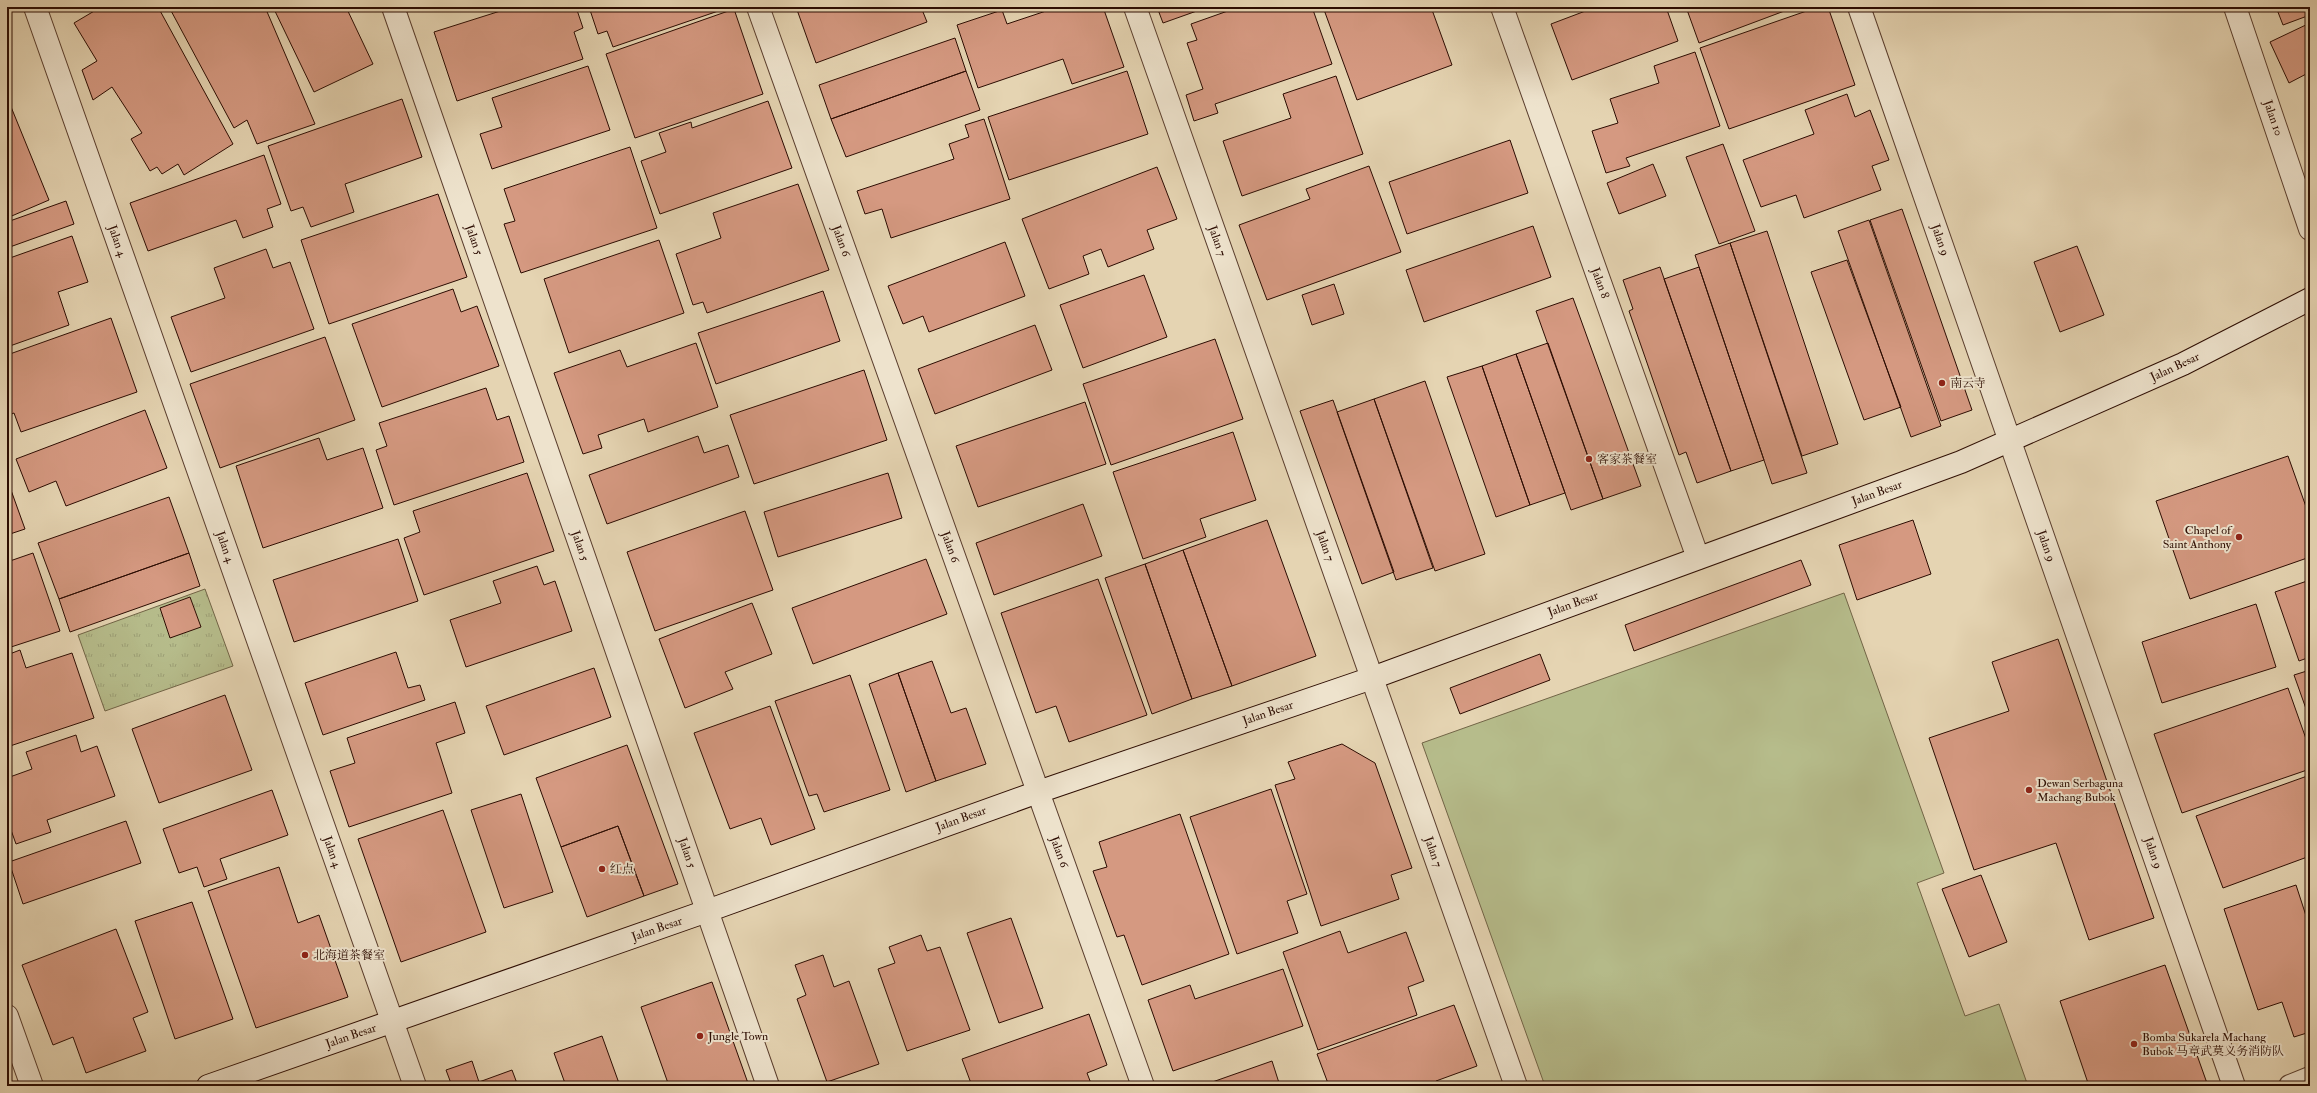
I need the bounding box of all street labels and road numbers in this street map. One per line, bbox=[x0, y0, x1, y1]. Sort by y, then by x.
street label: Jalan 10 bbox=[2260, 97, 2286, 138]
street label: Jalan 9 bbox=[1927, 221, 1952, 258]
street label: Jalan 4 bbox=[104, 222, 130, 259]
street label: Jalan 5 bbox=[461, 222, 486, 258]
street label: Jalan 6 bbox=[828, 222, 854, 260]
street label: Jalan 7 bbox=[1204, 223, 1229, 259]
street label: Jalan 8 bbox=[1587, 265, 1613, 301]
street label: Jalan Besar bbox=[2147, 349, 2203, 385]
street label: Jalan Besar bbox=[1849, 477, 1905, 509]
street label: Jalan 9 bbox=[2033, 527, 2058, 564]
street label: Jalan 4 bbox=[212, 528, 238, 565]
street label: Jalan 5 bbox=[567, 528, 592, 564]
street label: Jalan 6 bbox=[937, 528, 963, 566]
street label: Jalan 7 bbox=[1312, 528, 1337, 564]
street label: Jalan Besar bbox=[1545, 588, 1601, 620]
street label: Jalan Besar bbox=[1240, 697, 1296, 729]
street label: Jalan Besar bbox=[933, 803, 989, 835]
street label: Jalan 4 bbox=[319, 833, 345, 870]
street label: Jalan 6 bbox=[1046, 833, 1072, 871]
street label: Jalan 7 bbox=[1420, 834, 1445, 870]
street label: Jalan 9 bbox=[2140, 834, 2165, 871]
street label: Jalan 5 bbox=[674, 835, 699, 871]
street label: Jalan Besar bbox=[629, 913, 685, 945]
street label: Jalan Besar bbox=[323, 1020, 379, 1052]

